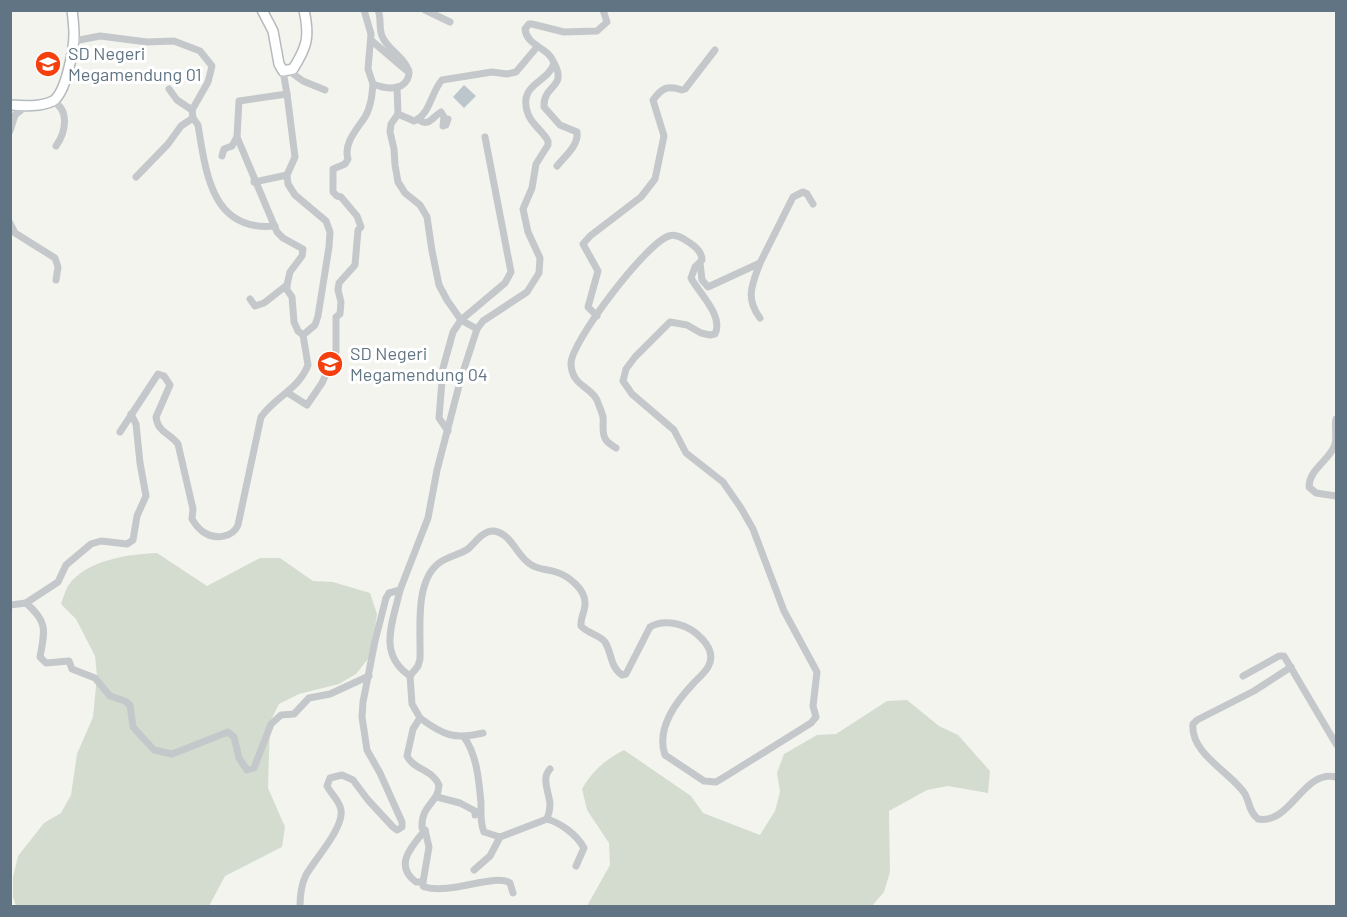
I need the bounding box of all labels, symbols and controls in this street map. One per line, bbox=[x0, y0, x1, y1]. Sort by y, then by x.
place label: SD Negeri Megamendung 01 bbox=[68, 42, 202, 85]
school or university icon: SD Negeri Megamendung 01 bbox=[33, 49, 63, 79]
place label: SD Negeri Megamendung 04 bbox=[350, 342, 488, 385]
school or university icon: SD Negeri Megamendung 04 bbox=[315, 349, 345, 379]

